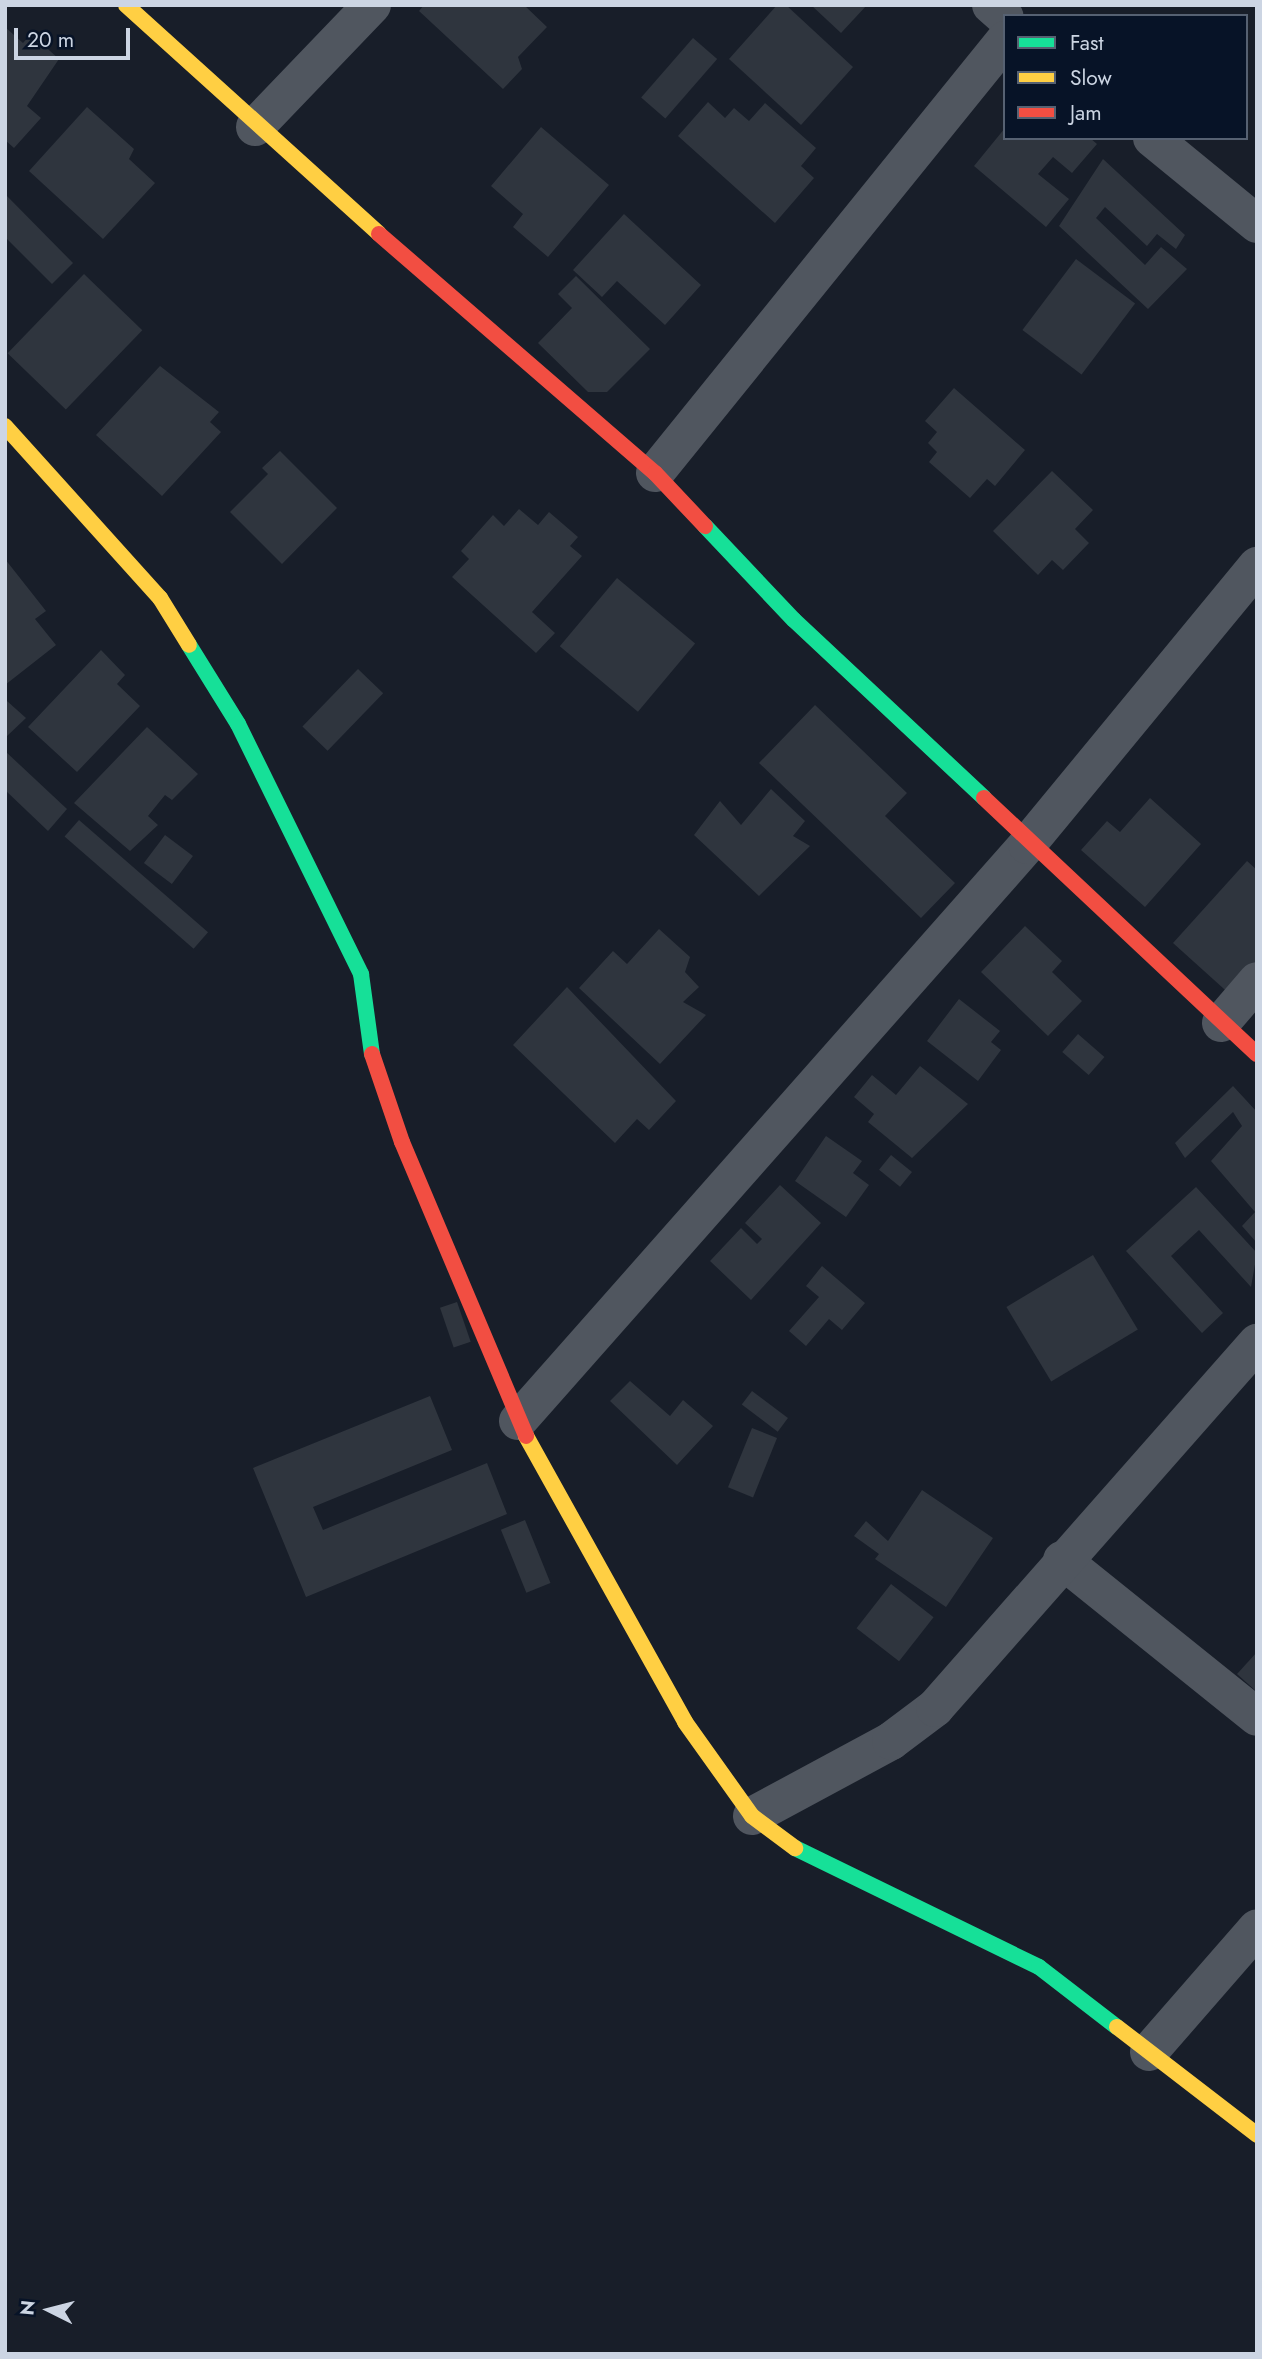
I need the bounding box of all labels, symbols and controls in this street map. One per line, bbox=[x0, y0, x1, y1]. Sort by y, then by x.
scale bar bbox=[18, 14, 133, 58]
legend bbox=[1003, 14, 1248, 140]
text: 20 m bbox=[27, 25, 74, 55]
text: Fast bbox=[1070, 28, 1103, 58]
text: Slow bbox=[1070, 63, 1112, 93]
text: Jam bbox=[1070, 98, 1102, 128]
north arrow bbox=[14, 2275, 84, 2345]
text: N bbox=[13, 2299, 42, 2317]

